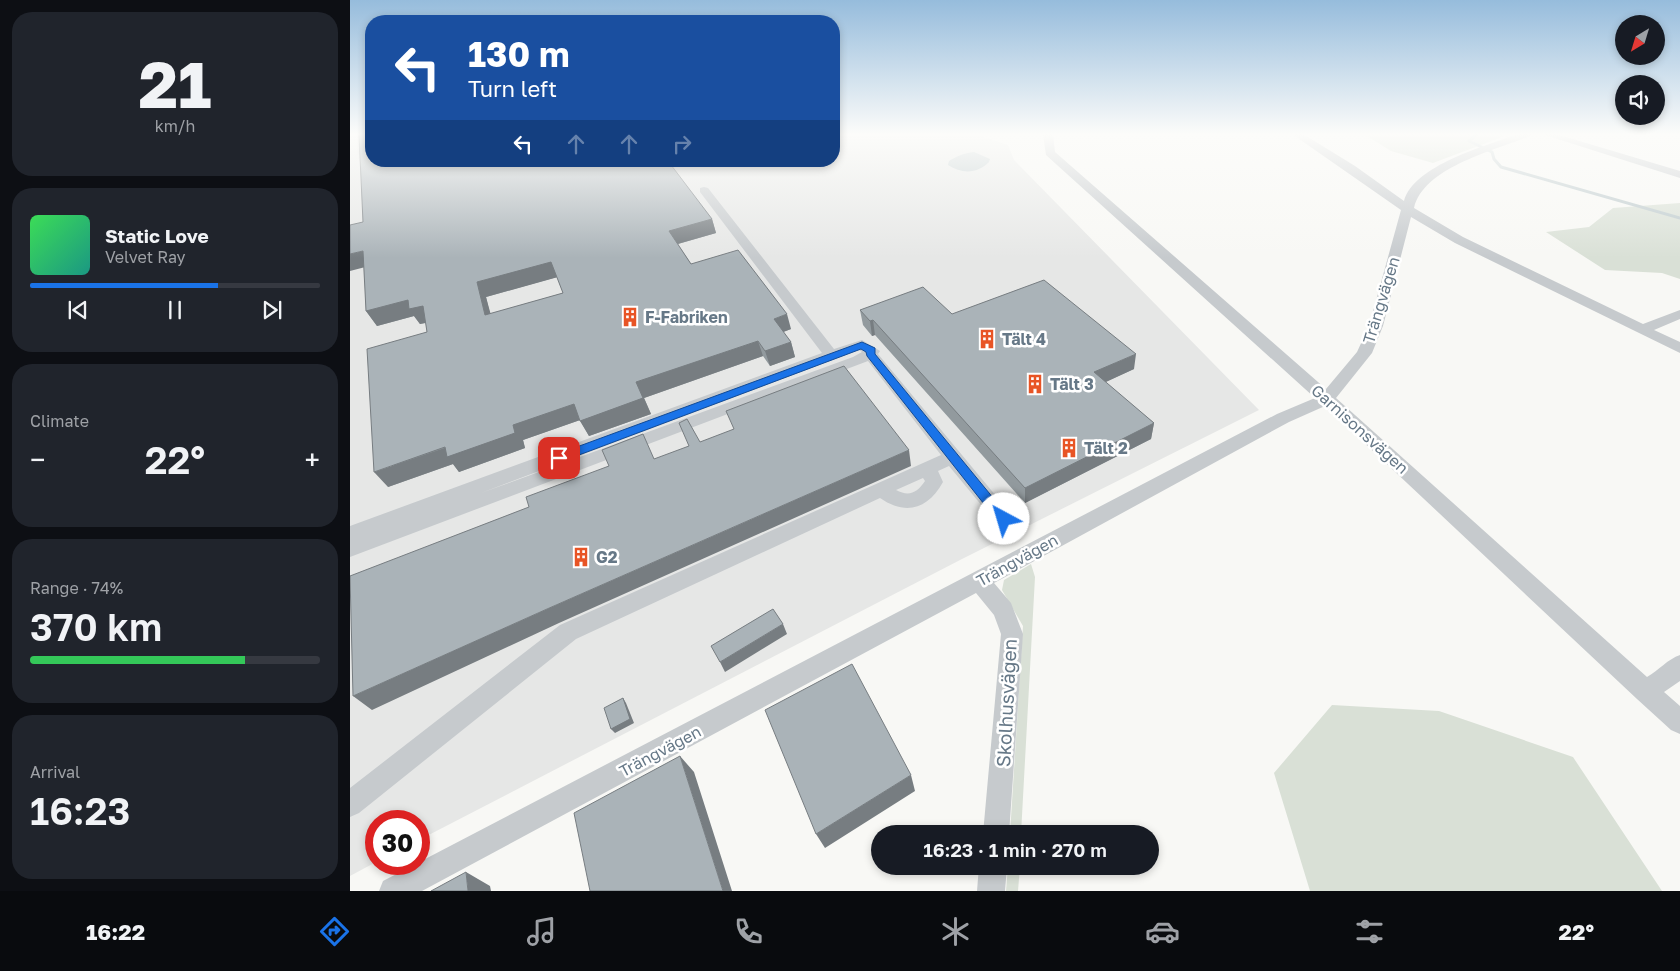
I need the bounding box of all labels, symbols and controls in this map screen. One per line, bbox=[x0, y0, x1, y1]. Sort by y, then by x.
north arrow bbox=[1615, 15, 1665, 65]
map controls bbox=[1615, 15, 1665, 125]
text: 130 m bbox=[468, 33, 570, 75]
icon: left bbox=[385, 35, 450, 100]
text: 21 bbox=[138, 44, 212, 122]
text: Turn left bbox=[468, 75, 557, 102]
button: sound bbox=[1615, 75, 1665, 125]
text: km/h bbox=[155, 116, 195, 136]
icon: left bbox=[509, 130, 537, 158]
icon: ahead bbox=[562, 130, 590, 158]
icon: ahead bbox=[615, 130, 643, 158]
icon: right bbox=[668, 130, 696, 158]
text: Static Love bbox=[105, 224, 209, 247]
text: Velvet Ray bbox=[105, 247, 186, 267]
street label: Trängvägen bbox=[1358, 254, 1404, 346]
icon: previous bbox=[64, 296, 92, 324]
icon: pause bbox=[161, 296, 189, 324]
icon: next bbox=[258, 296, 286, 324]
building icon: F-Fabriken bbox=[619, 306, 641, 328]
place label: F-Fabriken bbox=[645, 307, 728, 327]
building icon: Tält 4 bbox=[976, 328, 998, 350]
place label: Tält 4 bbox=[1002, 329, 1046, 349]
building icon: Tält 3 bbox=[1024, 373, 1046, 395]
place label: Tält 3 bbox=[1050, 374, 1094, 394]
street label: Garnisonsvägen bbox=[1307, 380, 1413, 478]
text: Climate bbox=[30, 411, 89, 431]
text: 22° bbox=[145, 437, 205, 482]
pin bbox=[538, 437, 580, 479]
building icon: Tält 2 bbox=[1058, 437, 1080, 459]
place label: Tält 2 bbox=[1084, 438, 1128, 458]
text: − bbox=[30, 443, 45, 476]
text: + bbox=[305, 443, 320, 476]
icon: arrive bbox=[545, 444, 573, 472]
position arrow bbox=[977, 492, 1029, 544]
street label: Trängvägen bbox=[973, 529, 1061, 591]
building icon: G2 bbox=[570, 546, 592, 568]
place label: G2 bbox=[596, 547, 618, 567]
text: Range · 74% bbox=[30, 578, 123, 598]
text: 370 km bbox=[30, 604, 162, 649]
street label: Skolhusvägen bbox=[991, 638, 1021, 768]
street label: Trängvägen bbox=[616, 721, 704, 781]
text: Arrival bbox=[30, 762, 80, 782]
text: 16:23 bbox=[30, 788, 130, 833]
speed limit sign: 30 bbox=[365, 810, 430, 875]
text: 16:23 · 1 min · 270 m bbox=[923, 838, 1107, 861]
icon: directions bbox=[317, 914, 352, 949]
icon: music bbox=[524, 914, 559, 949]
icon: phone bbox=[731, 914, 766, 949]
icon: climate bbox=[938, 914, 973, 949]
icon: car bbox=[1145, 914, 1180, 949]
icon: filters bbox=[1352, 914, 1387, 949]
text: 16:22 bbox=[86, 918, 145, 945]
text: 22° bbox=[1559, 918, 1594, 945]

